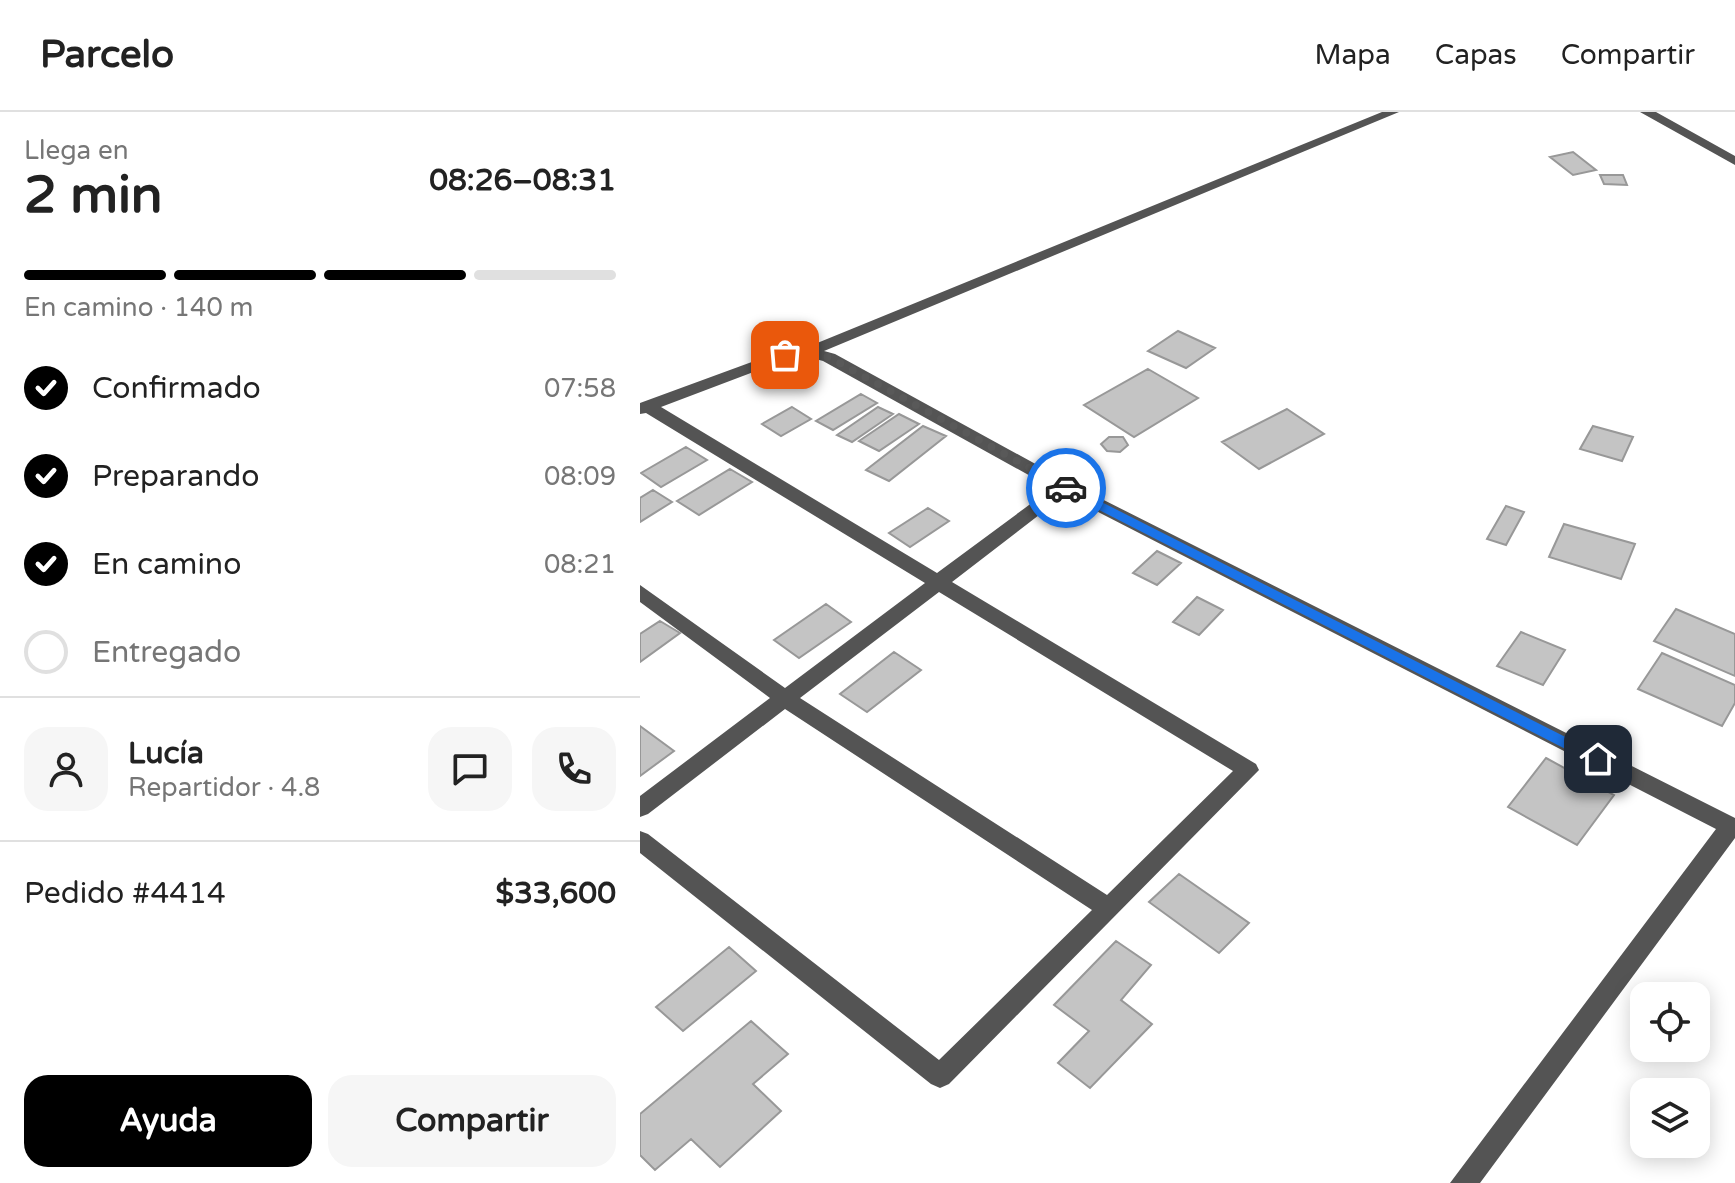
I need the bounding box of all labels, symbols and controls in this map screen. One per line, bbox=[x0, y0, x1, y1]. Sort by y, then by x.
text: Parcelo bbox=[40, 32, 174, 78]
text: Mapa bbox=[1314, 38, 1391, 72]
text: Capas bbox=[1435, 38, 1517, 72]
text: Compartir bbox=[1561, 38, 1695, 72]
text: Llega en bbox=[24, 135, 129, 166]
text: 08:26–08:31 bbox=[429, 162, 616, 199]
text: 2 min bbox=[24, 164, 163, 227]
text: En camino · 140 m bbox=[24, 292, 253, 323]
pin bbox=[751, 321, 819, 389]
icon: bag bbox=[763, 333, 807, 377]
icon: check bbox=[24, 366, 68, 410]
text: Confirmado bbox=[92, 370, 261, 407]
text: 07:58 bbox=[544, 373, 616, 404]
courier bbox=[1026, 448, 1106, 528]
icon: check bbox=[24, 454, 68, 498]
text: Preparando bbox=[92, 458, 260, 495]
text: 08:09 bbox=[544, 461, 616, 492]
icon: car bbox=[1044, 466, 1088, 510]
icon: check bbox=[24, 542, 68, 586]
text: En camino bbox=[92, 546, 241, 583]
text: 08:21 bbox=[544, 549, 616, 580]
text: Entregado bbox=[92, 634, 241, 671]
pin bbox=[1564, 725, 1632, 793]
button: person bbox=[24, 727, 108, 811]
button: chat bbox=[428, 727, 512, 811]
button: phone bbox=[532, 727, 616, 811]
text: Lucía bbox=[128, 735, 204, 772]
icon: home bbox=[1576, 737, 1620, 781]
text: Repartidor · 4.8 bbox=[128, 772, 320, 803]
text: Pedido #4414 bbox=[24, 875, 226, 912]
text: $33,600 bbox=[496, 875, 616, 912]
map controls bbox=[1630, 982, 1710, 1158]
button: locate bbox=[1630, 982, 1710, 1062]
button: Ayuda bbox=[24, 1075, 312, 1167]
button: Compartir bbox=[328, 1075, 616, 1167]
button: layers bbox=[1630, 1078, 1710, 1158]

